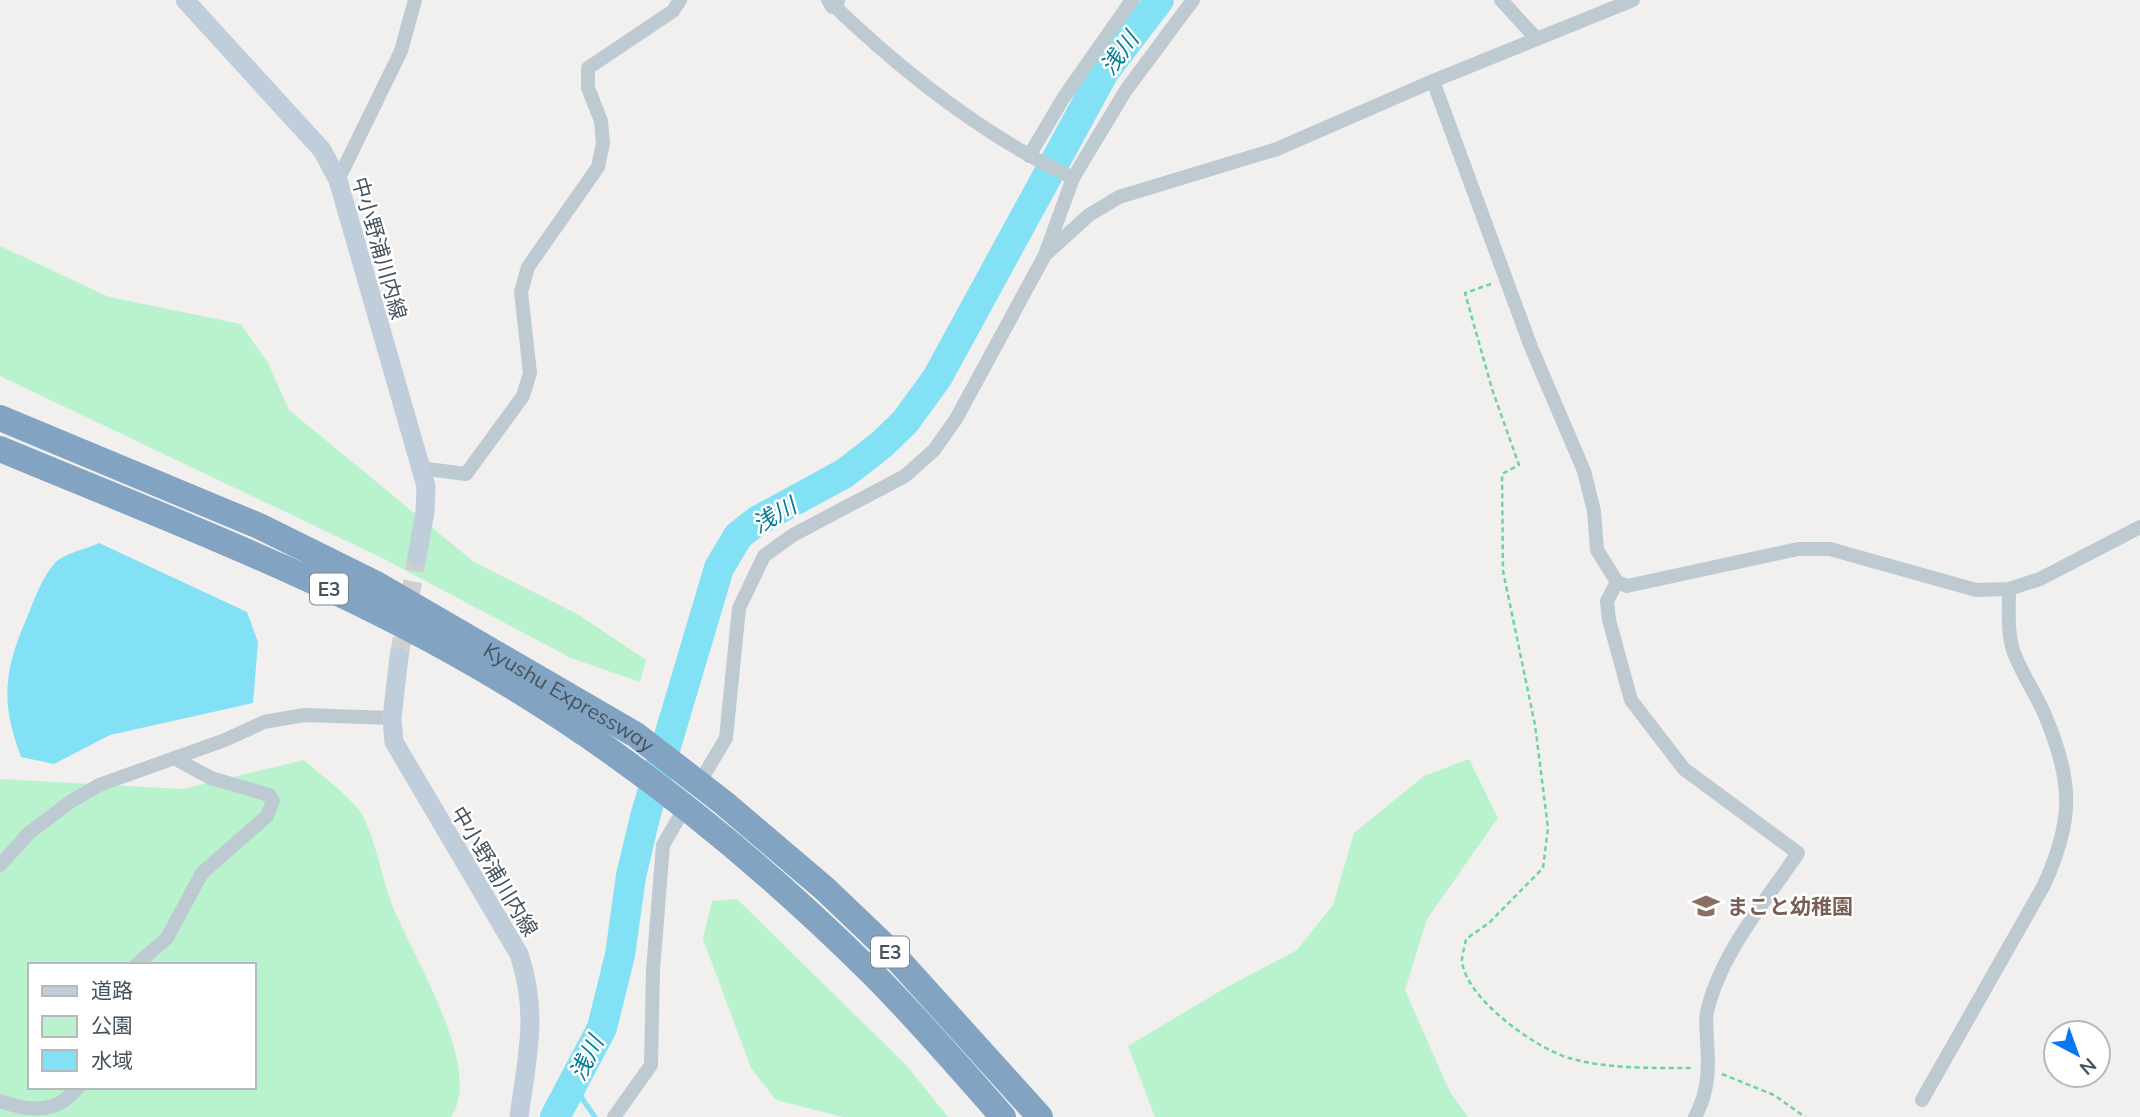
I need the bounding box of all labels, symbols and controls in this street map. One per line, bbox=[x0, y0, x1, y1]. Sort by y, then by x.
water label: 浅川 bbox=[1094, 23, 1146, 80]
street label: 中小野浦川内線 bbox=[347, 174, 413, 322]
water label: 浅川 bbox=[747, 489, 804, 539]
road number: E3 bbox=[310, 574, 348, 604]
street label: Kyushu Expressway bbox=[479, 636, 660, 758]
street label: 中小野浦川内線 bbox=[446, 801, 544, 941]
school or university icon: まこと幼稚園 bbox=[1691, 891, 1721, 921]
place label: まこと幼稚園 bbox=[1727, 893, 1853, 919]
road number: E3 bbox=[871, 936, 909, 968]
legend bbox=[28, 963, 256, 1089]
text: 道路 bbox=[91, 977, 133, 1003]
text: 公園 bbox=[91, 1012, 133, 1038]
north arrow bbox=[2042, 1019, 2112, 1089]
water label: 浅川 bbox=[563, 1028, 611, 1085]
text: 水域 bbox=[91, 1047, 133, 1073]
text: N bbox=[2075, 1053, 2101, 1081]

